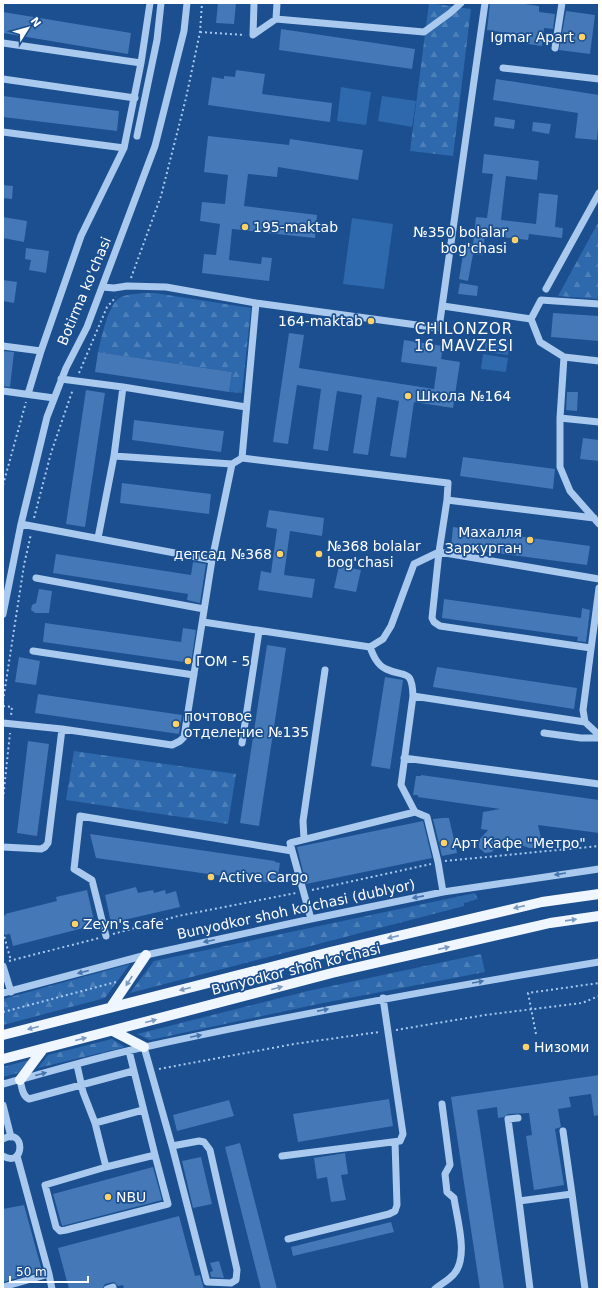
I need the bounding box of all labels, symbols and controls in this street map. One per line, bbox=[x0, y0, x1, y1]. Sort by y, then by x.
north arrow bbox=[8, 8, 48, 48]
text: N bbox=[28, 15, 44, 30]
place label: Igmar Apart bbox=[490, 29, 575, 45]
marker: Igmar Apart bbox=[577, 32, 587, 42]
place label: 195-maktab bbox=[253, 219, 338, 235]
marker: 195-maktab bbox=[240, 222, 250, 232]
place label: №350 bolalar bog'chasi bbox=[413, 224, 507, 256]
street label: Botirma ko'chasi bbox=[54, 234, 114, 348]
marker: №350 bolalar bog'chasi bbox=[510, 235, 520, 245]
place label: 164-maktab bbox=[278, 313, 363, 329]
marker: 164-maktab bbox=[366, 316, 376, 326]
district label: CHILONZOR 16 MAVZESI bbox=[414, 320, 514, 355]
place label: Школа №164 bbox=[416, 388, 511, 404]
marker: Школа №164 bbox=[403, 391, 413, 401]
place label: Махалля Заркурган bbox=[445, 524, 522, 556]
marker: Махалля Заркурган bbox=[525, 535, 535, 545]
place label: №368 bolalar bog'chasi bbox=[327, 538, 421, 570]
place label: детсад №368 bbox=[174, 546, 272, 562]
marker: детсад №368 bbox=[275, 549, 285, 559]
marker: №368 bolalar bog'chasi bbox=[314, 549, 324, 559]
place label: ГОМ - 5 bbox=[196, 653, 251, 669]
marker: ГОМ - 5 bbox=[183, 656, 193, 666]
place label: почтовое отделение №135 bbox=[184, 708, 309, 740]
marker: почтовое отделение №135 bbox=[171, 719, 181, 729]
place label: Арт Кафе "Метро" bbox=[452, 835, 586, 851]
marker: Арт Кафе "Метро" bbox=[439, 838, 449, 848]
place label: Active Cargo bbox=[219, 869, 308, 885]
one-way arrow bbox=[554, 871, 567, 877]
marker: Active Cargo bbox=[206, 872, 216, 882]
street label: Bunyodkor shoh koʻchasi (dublyor) bbox=[175, 876, 417, 942]
one-way arrow bbox=[412, 894, 424, 900]
one-way arrow bbox=[513, 905, 525, 911]
place label: Zeyn's cafe bbox=[83, 916, 164, 932]
one-way arrow bbox=[565, 917, 577, 923]
marker: Zeyn's cafe bbox=[70, 919, 80, 929]
one-way arrow bbox=[387, 935, 399, 941]
one-way arrow bbox=[203, 938, 215, 944]
street label: Bunyodkor shoh ko'chasi bbox=[210, 940, 382, 998]
one-way arrow bbox=[438, 944, 450, 950]
one-way arrow bbox=[76, 969, 88, 975]
one-way arrow bbox=[125, 975, 132, 987]
one-way arrow bbox=[472, 979, 484, 985]
one-way arrow bbox=[271, 985, 283, 991]
one-way arrow bbox=[179, 986, 191, 992]
one-way arrow bbox=[317, 1007, 329, 1013]
one-way arrow bbox=[145, 1018, 157, 1024]
one-way arrow bbox=[27, 1025, 39, 1031]
one-way arrow bbox=[189, 1033, 202, 1039]
one-way arrow bbox=[76, 1036, 88, 1042]
place label: Низоми bbox=[534, 1039, 589, 1055]
marker: Низоми bbox=[521, 1042, 531, 1052]
one-way arrow bbox=[34, 1071, 47, 1077]
place label: NBU bbox=[116, 1189, 146, 1205]
marker: NBU bbox=[103, 1192, 113, 1202]
scale bar bbox=[10, 1258, 88, 1284]
text: 50 m bbox=[16, 1265, 47, 1279]

